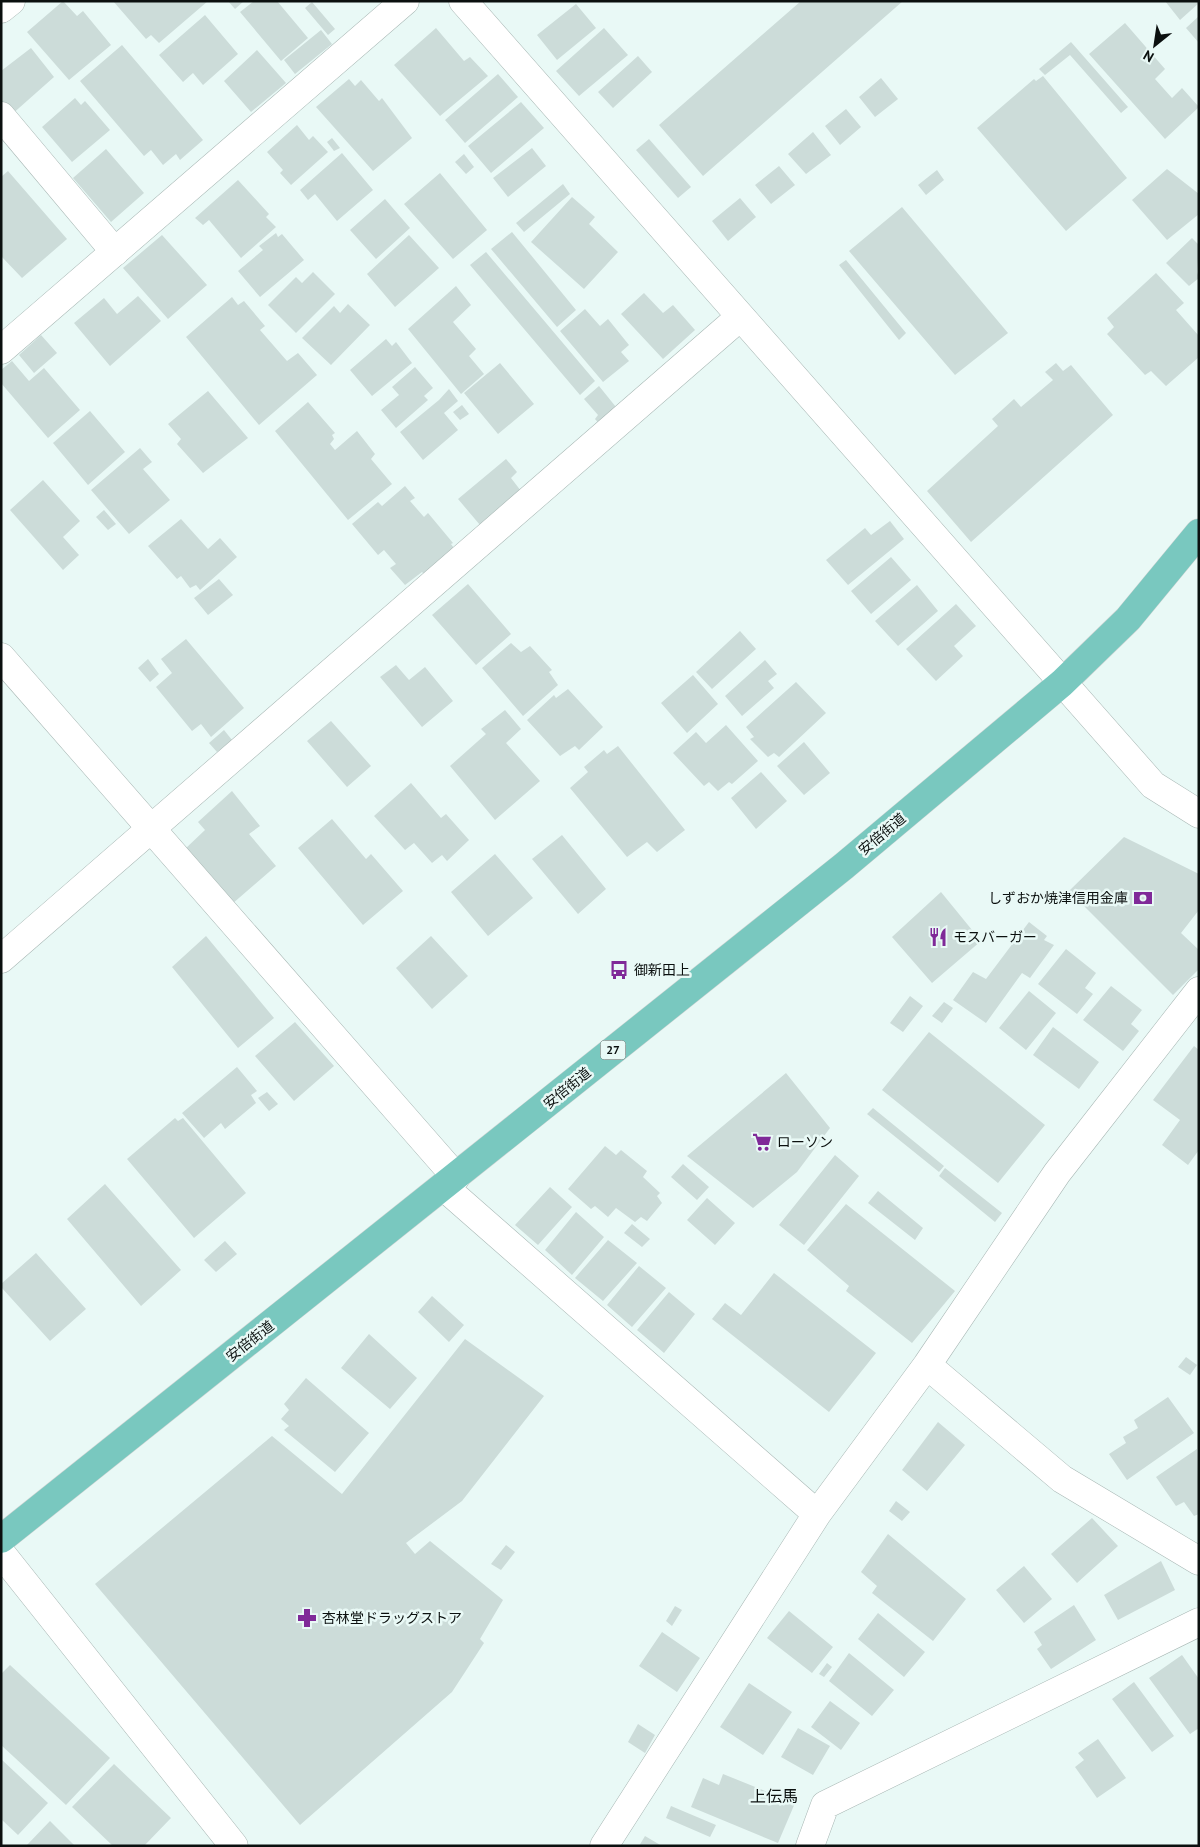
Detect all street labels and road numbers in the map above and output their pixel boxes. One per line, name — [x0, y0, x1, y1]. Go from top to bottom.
street label: 安倍街道 — [855, 809, 909, 859]
road number: 27 — [600, 1040, 626, 1060]
street label: 安倍街道 — [540, 1063, 594, 1113]
street label: 安倍街道 — [222, 1317, 278, 1365]

